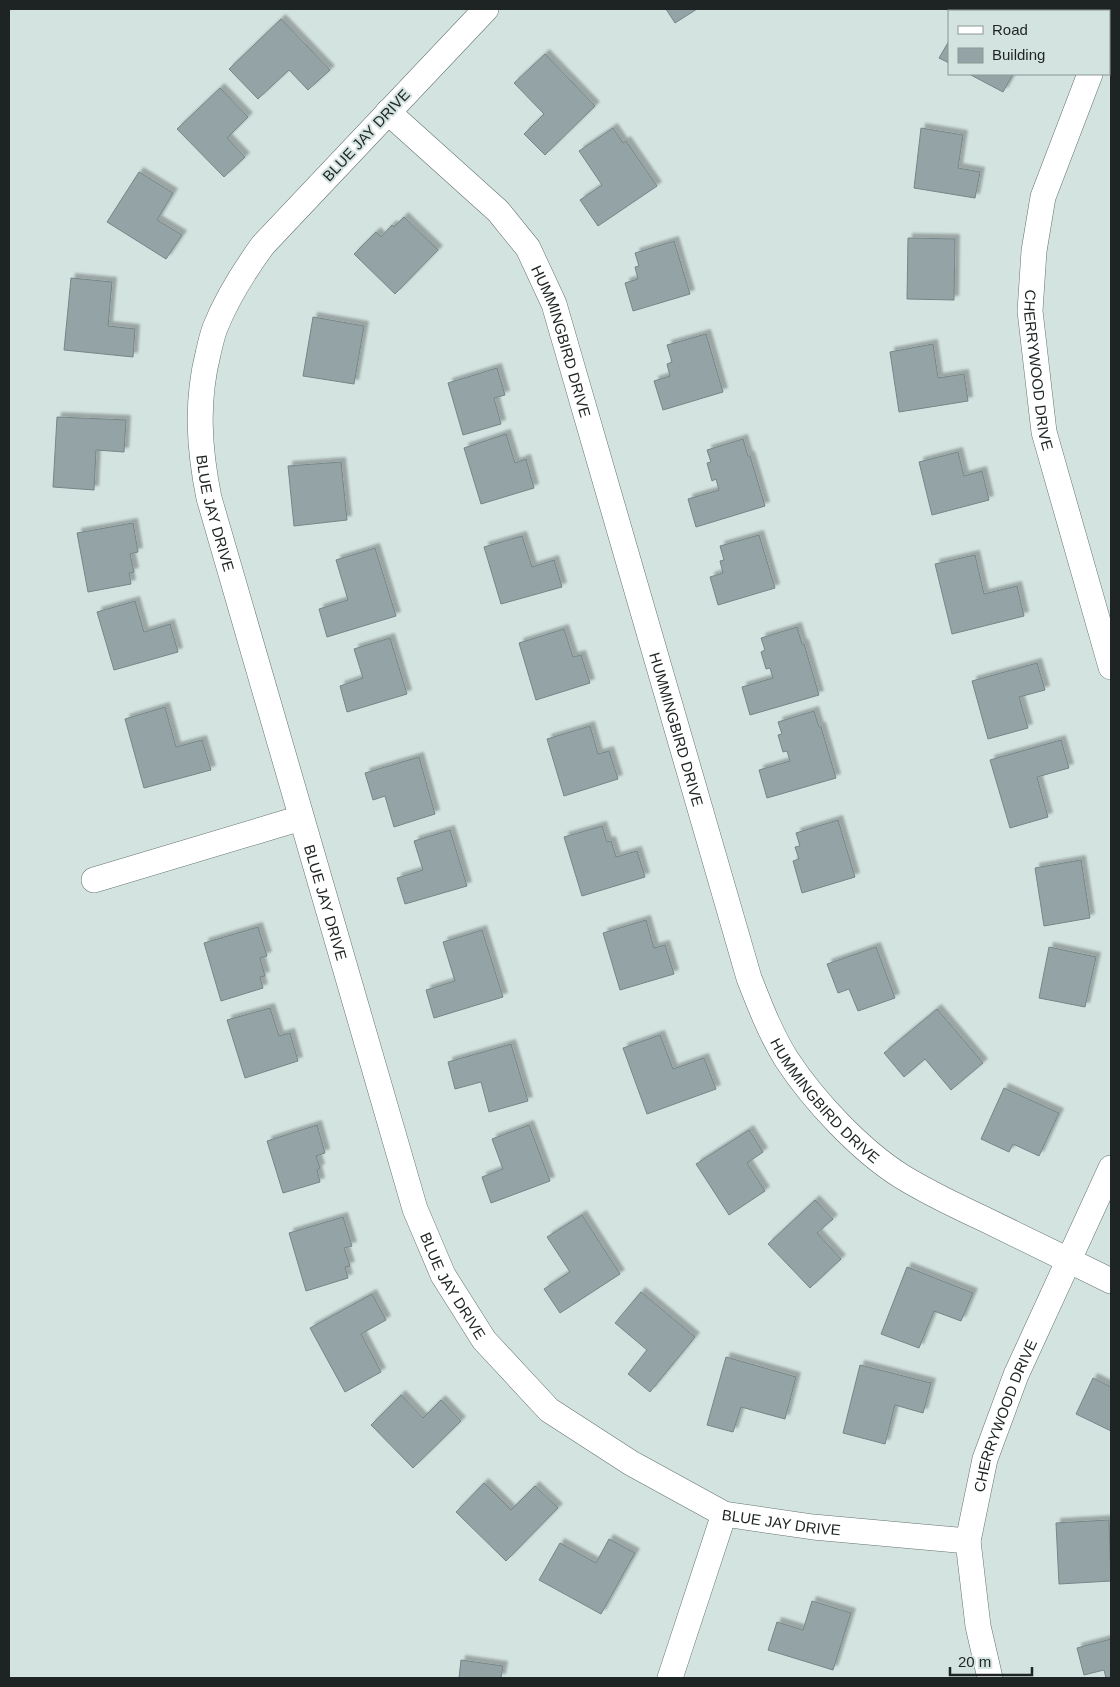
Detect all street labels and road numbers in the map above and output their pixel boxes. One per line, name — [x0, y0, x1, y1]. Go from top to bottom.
street label: BLUE JAY DRIVE — [319, 86, 413, 184]
street label: HUMMINGBIRD DRIVE — [529, 262, 595, 419]
street label: CHERRYWOOD DRIVE — [1021, 289, 1057, 452]
street label: BLUE JAY DRIVE — [194, 454, 238, 573]
street label: HUMMINGBIRD DRIVE — [647, 650, 707, 808]
street label: BLUE JAY DRIVE — [301, 843, 351, 962]
street label: HUMMINGBIRD DRIVE — [768, 1035, 883, 1166]
street label: BLUE JAY DRIVE — [417, 1230, 490, 1342]
street label: CHERRYWOOD DRIVE — [970, 1336, 1040, 1493]
street label: BLUE JAY DRIVE — [721, 1505, 841, 1538]

